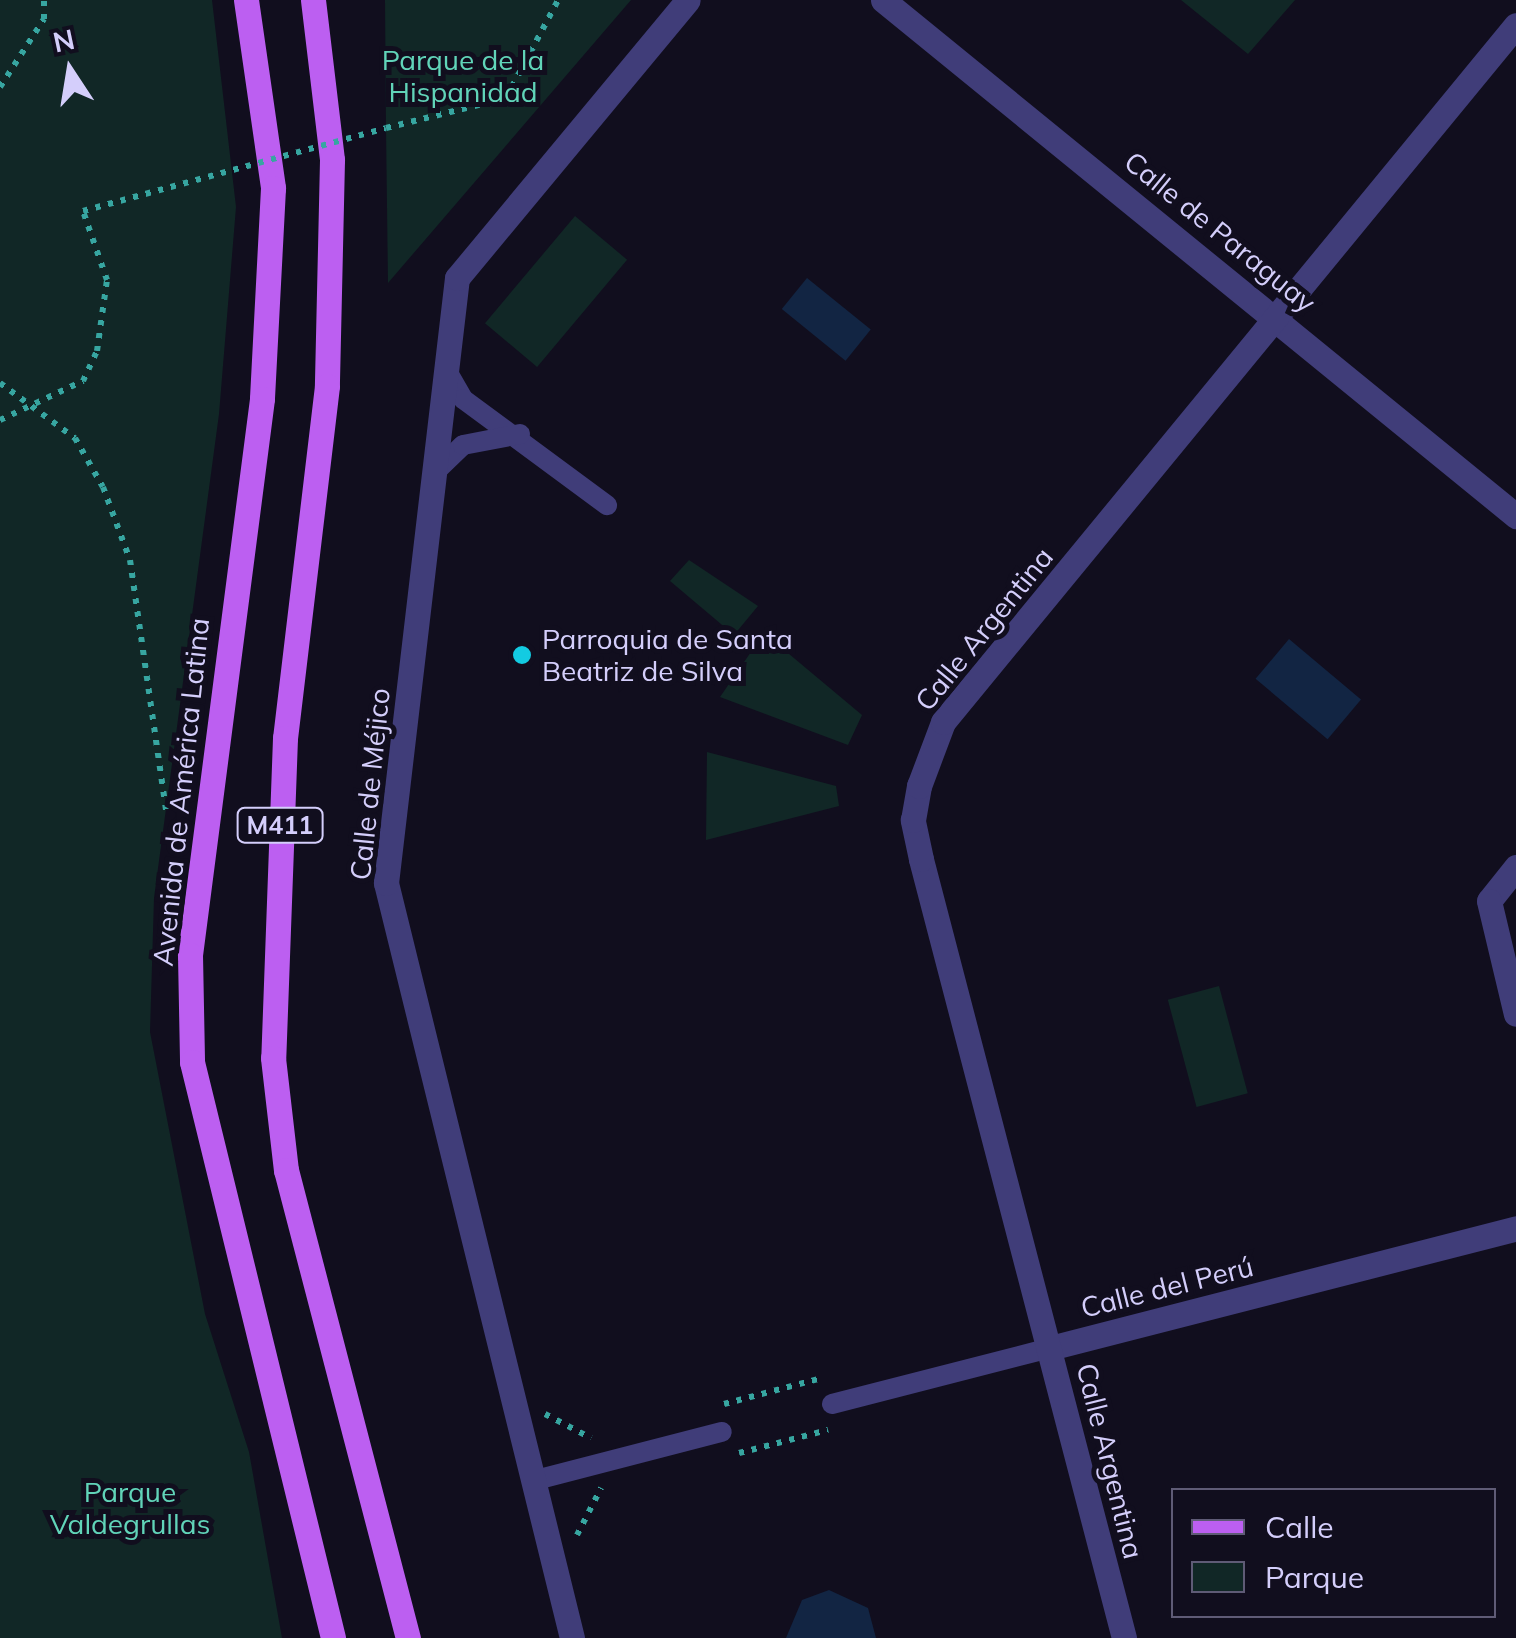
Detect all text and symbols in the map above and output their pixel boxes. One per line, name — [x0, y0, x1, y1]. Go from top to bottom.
north arrow — [20, 20, 120, 120]
text: N — [50, 21, 78, 59]
park label: Parque de la Hispanidad — [382, 43, 544, 109]
street label: Calle de Paraguay — [1118, 145, 1322, 319]
street label: Calle Argentina — [908, 541, 1060, 717]
street label: Avenida de América Latina — [146, 616, 216, 968]
place label: Parroquia de Santa Beatriz de Silva — [542, 622, 793, 688]
marker: Parroquia de Santa Beatriz de Silva — [511, 644, 533, 666]
street label: Calle de Méjico — [343, 686, 397, 882]
road number: M411 — [235, 805, 325, 845]
street label: Calle del Perú — [1077, 1249, 1257, 1325]
street label: Calle Argentina — [1069, 1360, 1151, 1562]
park label: Parque Valdegrullas — [50, 1475, 210, 1541]
legend — [1171, 1488, 1496, 1618]
text: Calle — [1265, 1508, 1334, 1546]
text: Parque — [1265, 1558, 1364, 1596]

